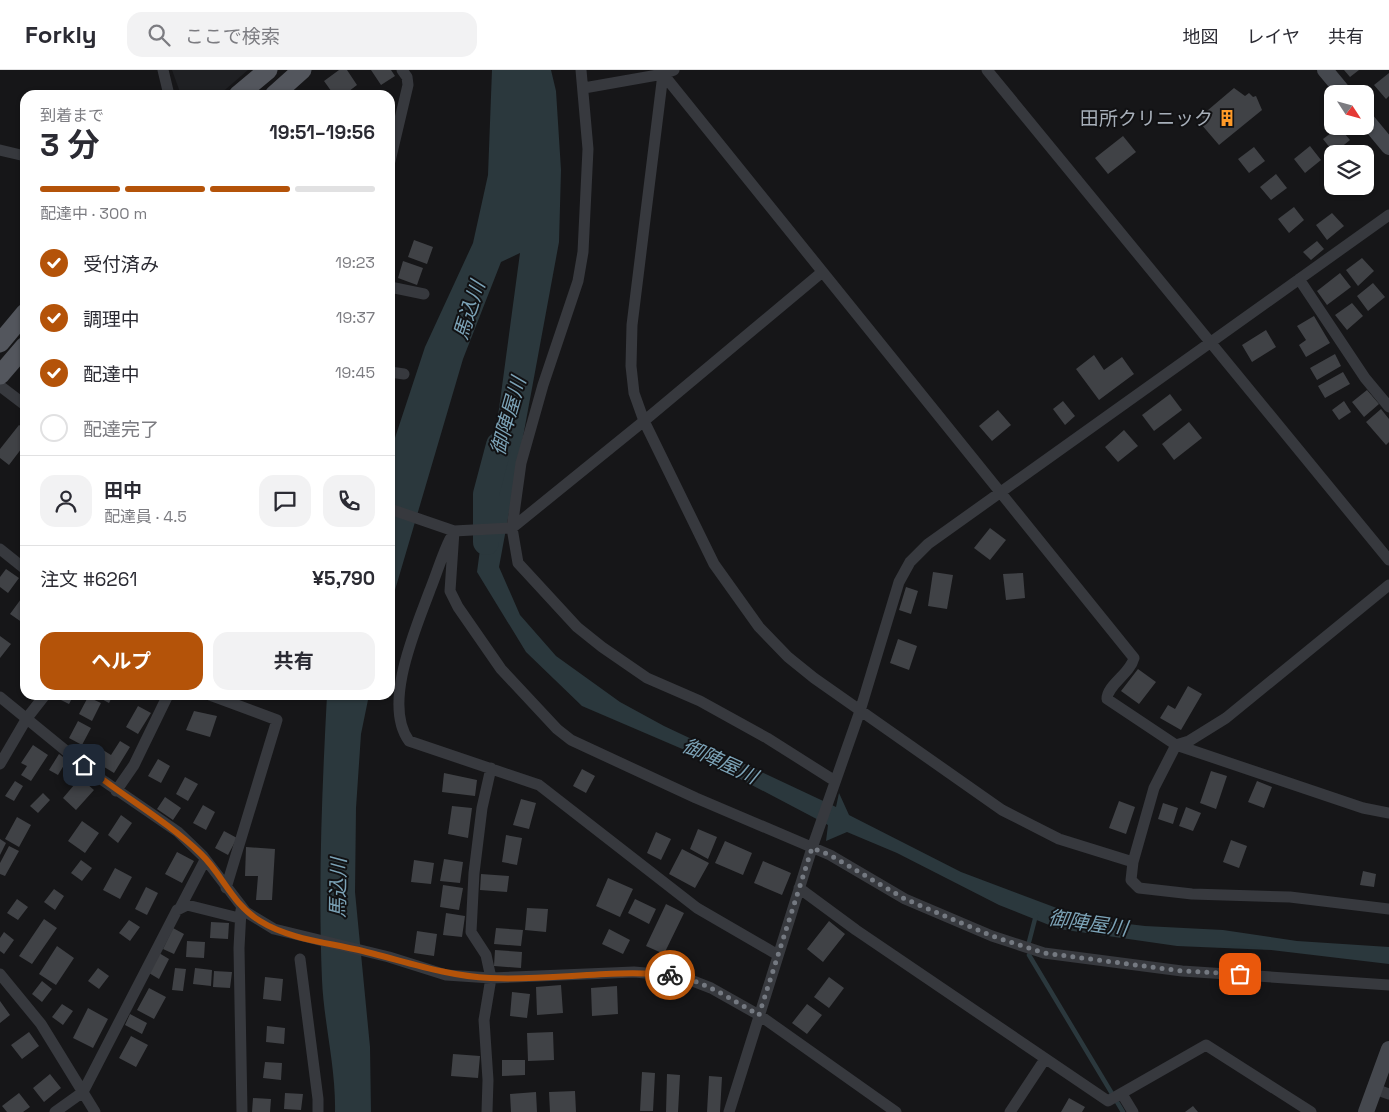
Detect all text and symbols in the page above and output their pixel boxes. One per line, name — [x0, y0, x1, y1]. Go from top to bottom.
search box — [127, 12, 477, 57]
text: Forkly — [25, 19, 97, 50]
icon: search — [145, 21, 173, 49]
text: ここで検索 — [185, 24, 280, 49]
text: 地図 — [1183, 25, 1219, 48]
text: レイヤ — [1247, 25, 1300, 48]
text: 共有 — [1328, 25, 1364, 48]
north arrow — [1324, 85, 1374, 135]
map controls — [1324, 85, 1374, 195]
text: 到着まで — [40, 105, 104, 126]
place label: 田所クリニック — [1080, 106, 1213, 131]
building icon: 田所クリニック — [1217, 108, 1237, 128]
text: 19:51–19:56 — [269, 120, 375, 145]
text: 3 分 — [40, 125, 100, 165]
button: layers — [1324, 145, 1374, 195]
text: 配達中 · 300 m — [40, 203, 147, 224]
icon: check — [40, 249, 68, 277]
text: 受付済み — [83, 252, 159, 277]
text: 19:23 — [335, 252, 375, 273]
water label: 馬込川 — [447, 276, 491, 343]
icon: check — [40, 304, 68, 332]
text: 調理中 — [83, 307, 140, 332]
text: 19:37 — [336, 307, 375, 328]
icon: check — [40, 359, 68, 387]
text: 配達中 — [83, 362, 140, 387]
text: 19:45 — [335, 362, 375, 383]
water label: 御陣屋川 — [484, 372, 532, 458]
text: 配達完了 — [83, 417, 159, 442]
button: person — [40, 475, 92, 527]
button: chat — [259, 475, 311, 527]
button: phone — [323, 475, 375, 527]
text: 田中 — [104, 478, 142, 503]
text: 配達員 · 4.5 — [104, 506, 187, 527]
text: ¥5,790 — [312, 566, 375, 591]
text: 注文 #6261 — [40, 567, 137, 592]
button: ヘルプ — [40, 632, 203, 690]
button: 共有 — [213, 632, 375, 690]
water label: 御陣屋川 — [678, 732, 764, 791]
pin — [63, 744, 105, 786]
icon: home — [70, 751, 98, 779]
water label: 馬込川 — [324, 856, 352, 918]
water label: 御陣屋川 — [1047, 905, 1131, 942]
courier — [645, 950, 695, 1000]
pin — [1219, 953, 1261, 995]
icon: bag — [1226, 960, 1254, 988]
icon: bike — [656, 961, 684, 989]

